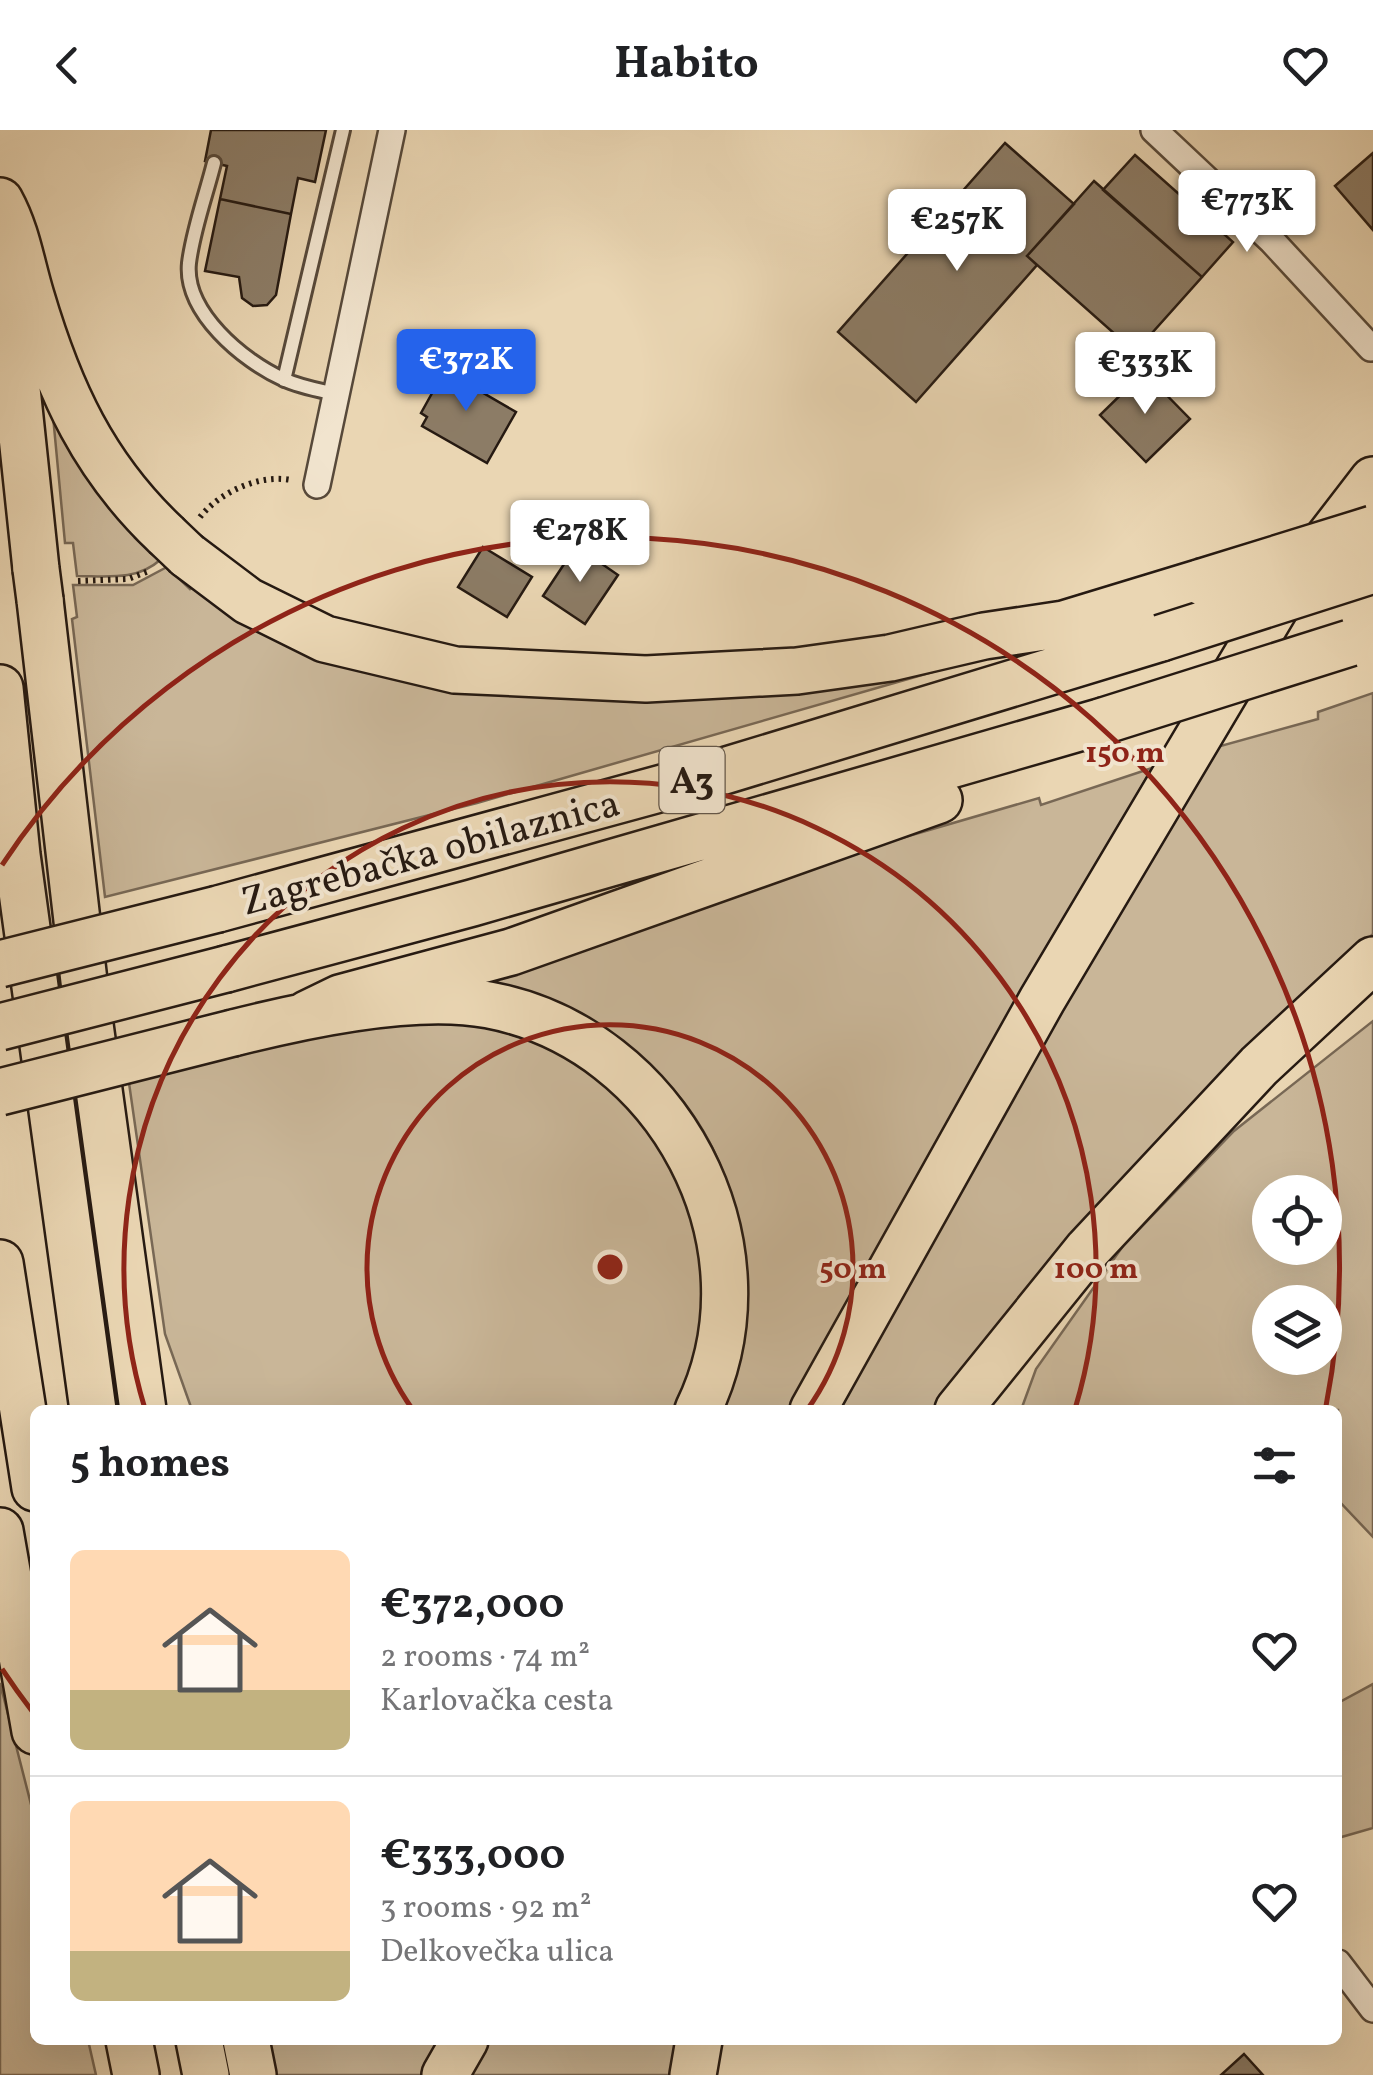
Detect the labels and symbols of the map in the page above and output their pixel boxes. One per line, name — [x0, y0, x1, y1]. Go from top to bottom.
pin: €773K — [1177, 170, 1317, 255]
pin: €257K — [887, 189, 1027, 274]
pin: €372K — [396, 329, 536, 414]
pin: €333K — [1075, 332, 1215, 417]
pin: €278K — [510, 500, 650, 585]
text: 150 m — [1085, 733, 1165, 775]
road number: A3 — [660, 747, 724, 813]
street label: Zagrebačka obilaznica — [235, 777, 627, 932]
centre of rings — [592, 1249, 628, 1285]
text: 50 m — [819, 1249, 887, 1291]
text: 100 m — [1054, 1249, 1138, 1291]

